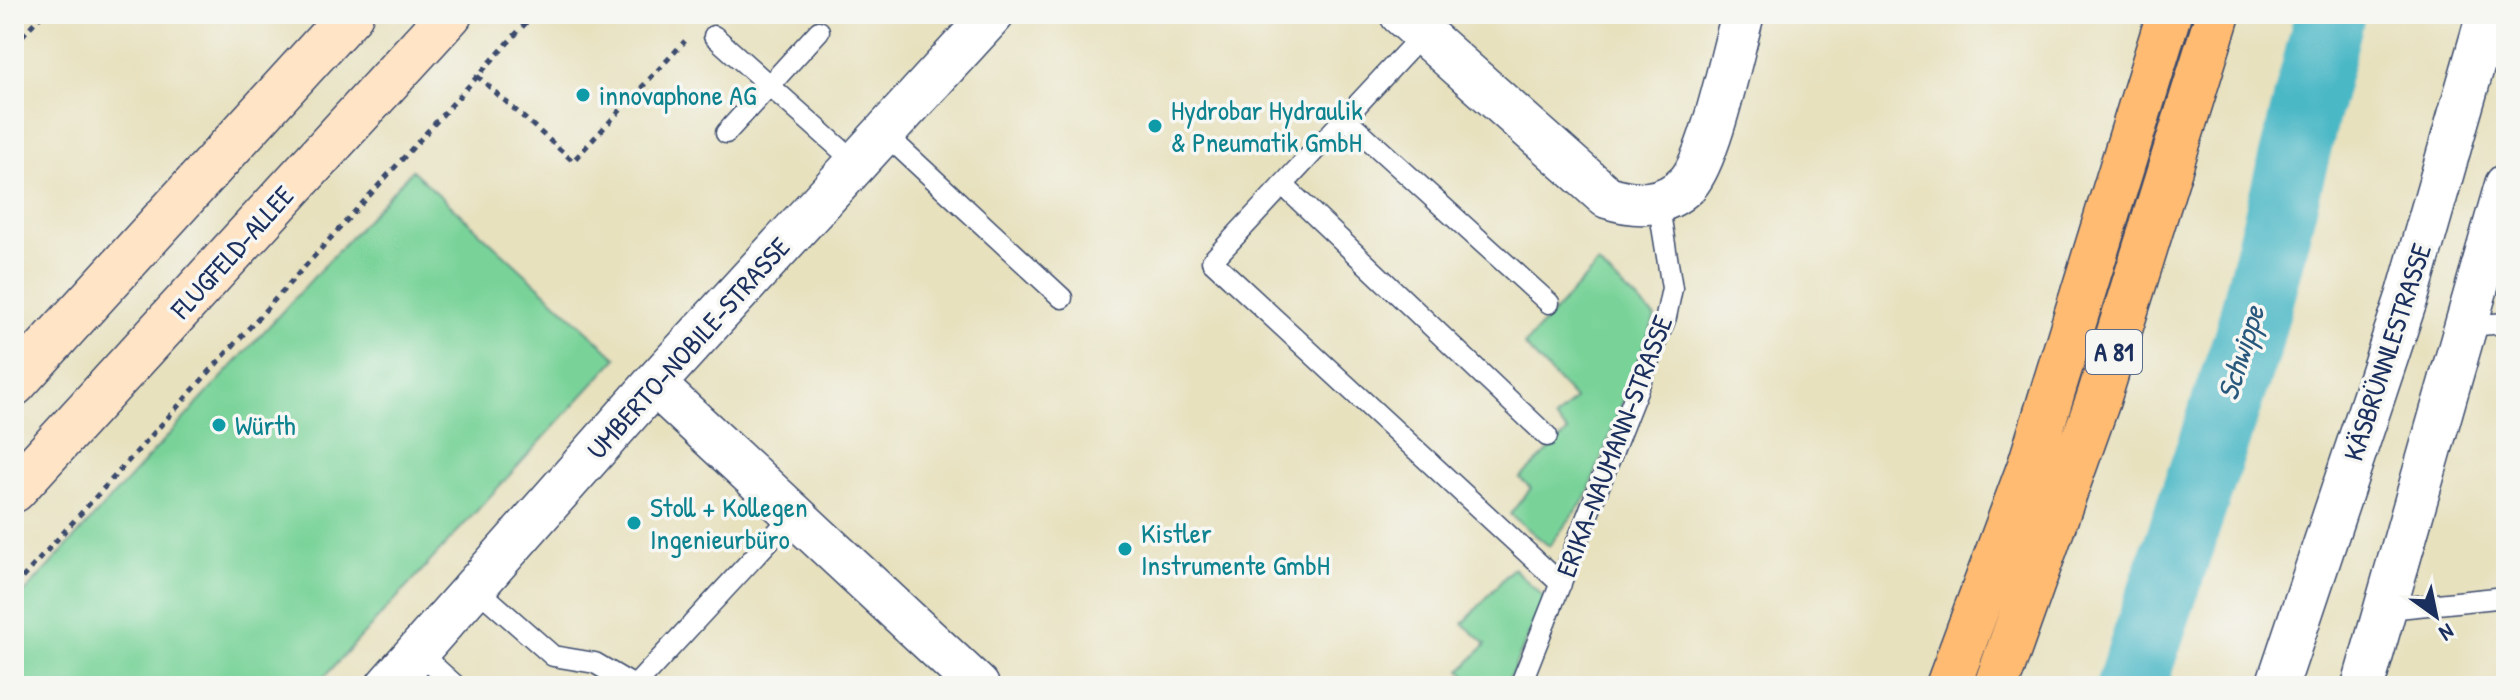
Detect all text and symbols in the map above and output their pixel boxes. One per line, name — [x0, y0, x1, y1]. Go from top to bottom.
place label: innovaphone AG — [599, 76, 757, 114]
marker: innovaphone AG — [574, 86, 592, 104]
place label: Hydrobar Hydraulik & Pneumatik GmbH — [1171, 91, 1363, 161]
marker: Hydrobar Hydraulik & Pneumatik GmbH — [1146, 117, 1164, 135]
street label: FLUGFELD-ALLEE — [161, 177, 302, 327]
street label: UMBERTO-NOBILE-STRASSE — [578, 229, 798, 467]
street label: KÄSBRÜNNLESTRASSE — [2334, 238, 2440, 466]
water label: Schwippe — [2207, 300, 2275, 405]
street label: ERIKA-NAUMANN-STRASSE — [1547, 310, 1681, 582]
road number: A 81 — [2086, 330, 2142, 374]
place label: Würth — [235, 406, 296, 444]
marker: Würth — [210, 416, 228, 434]
place label: Stoll + Kollegen Ingenieurbüro — [650, 488, 808, 558]
marker: Stoll + Kollegen Ingenieurbüro — [625, 514, 643, 532]
place label: Kistler Instrumente GmbH — [1141, 514, 1330, 584]
marker: Kistler Instrumente GmbH — [1116, 540, 1134, 558]
north arrow — [2396, 576, 2476, 656]
text: N — [2434, 617, 2460, 649]

